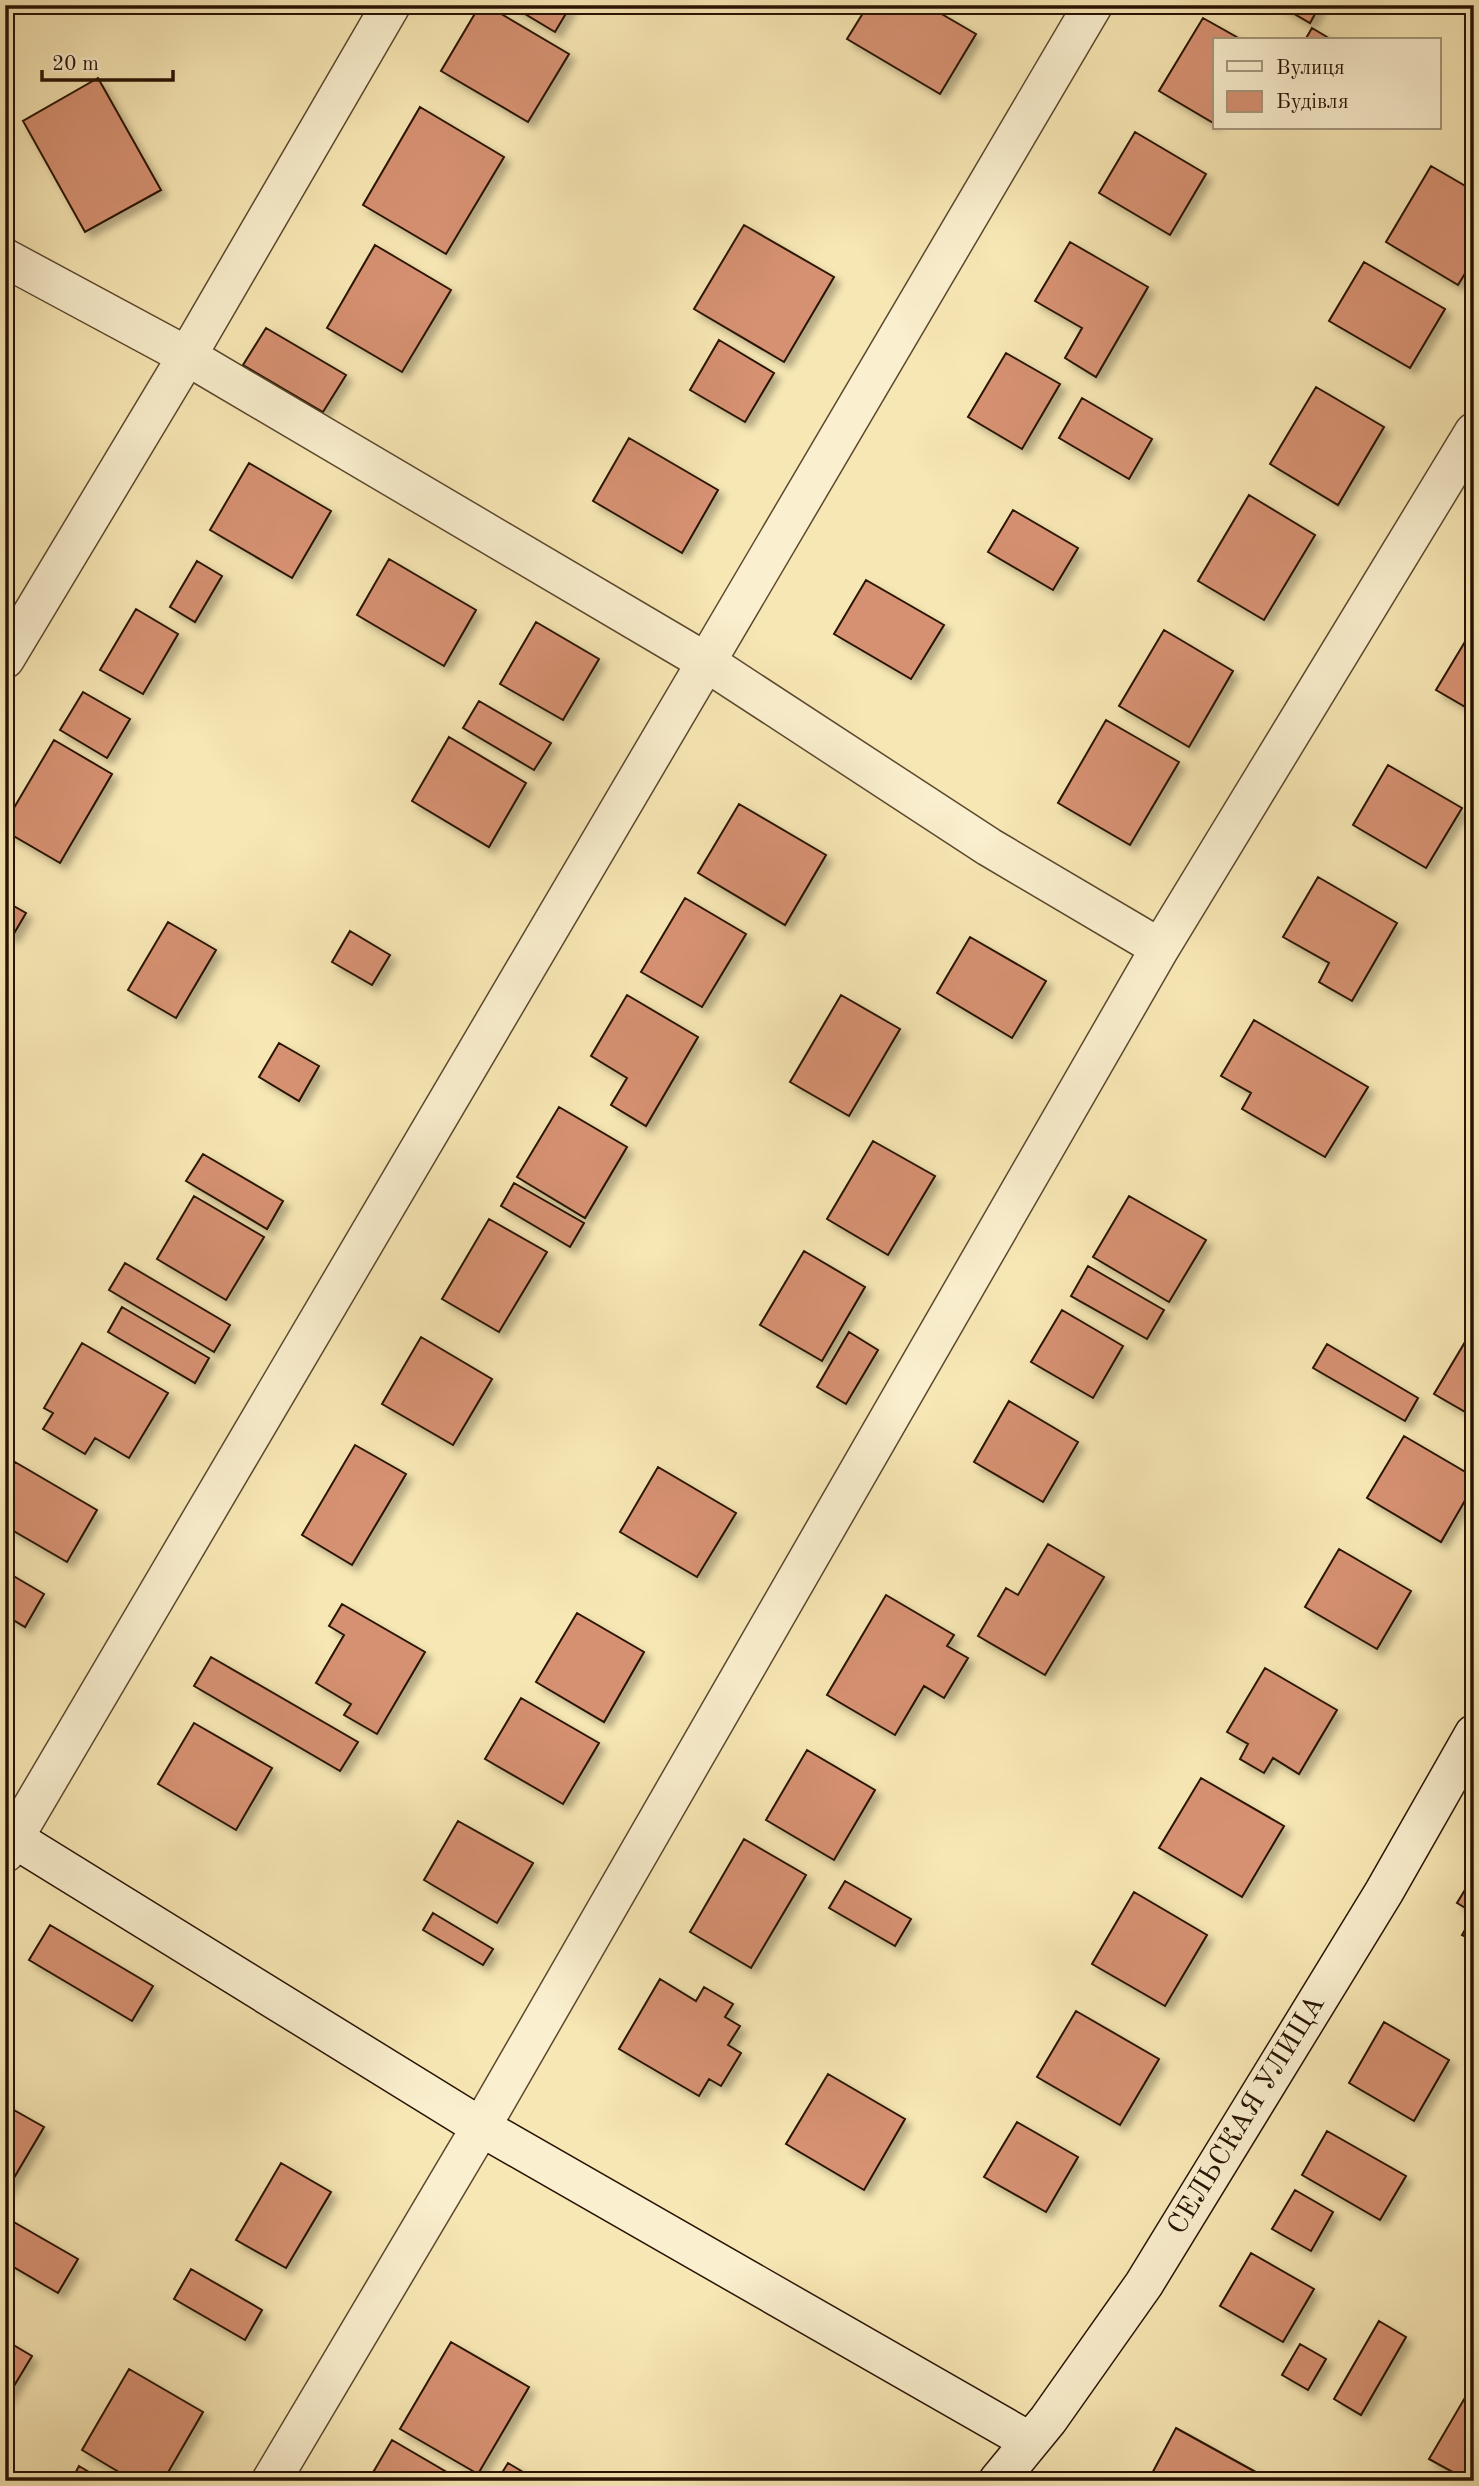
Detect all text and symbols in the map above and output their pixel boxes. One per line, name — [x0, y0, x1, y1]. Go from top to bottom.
scale bar — [42, 38, 173, 82]
legend — [1213, 38, 1440, 130]
text: 20 m — [52, 54, 99, 75]
text: Вулиця — [1276, 58, 1345, 79]
text: Будівля — [1276, 92, 1349, 113]
street label: СЕЛЬСКАЯ УЛИЦА — [1164, 1991, 1331, 2240]

